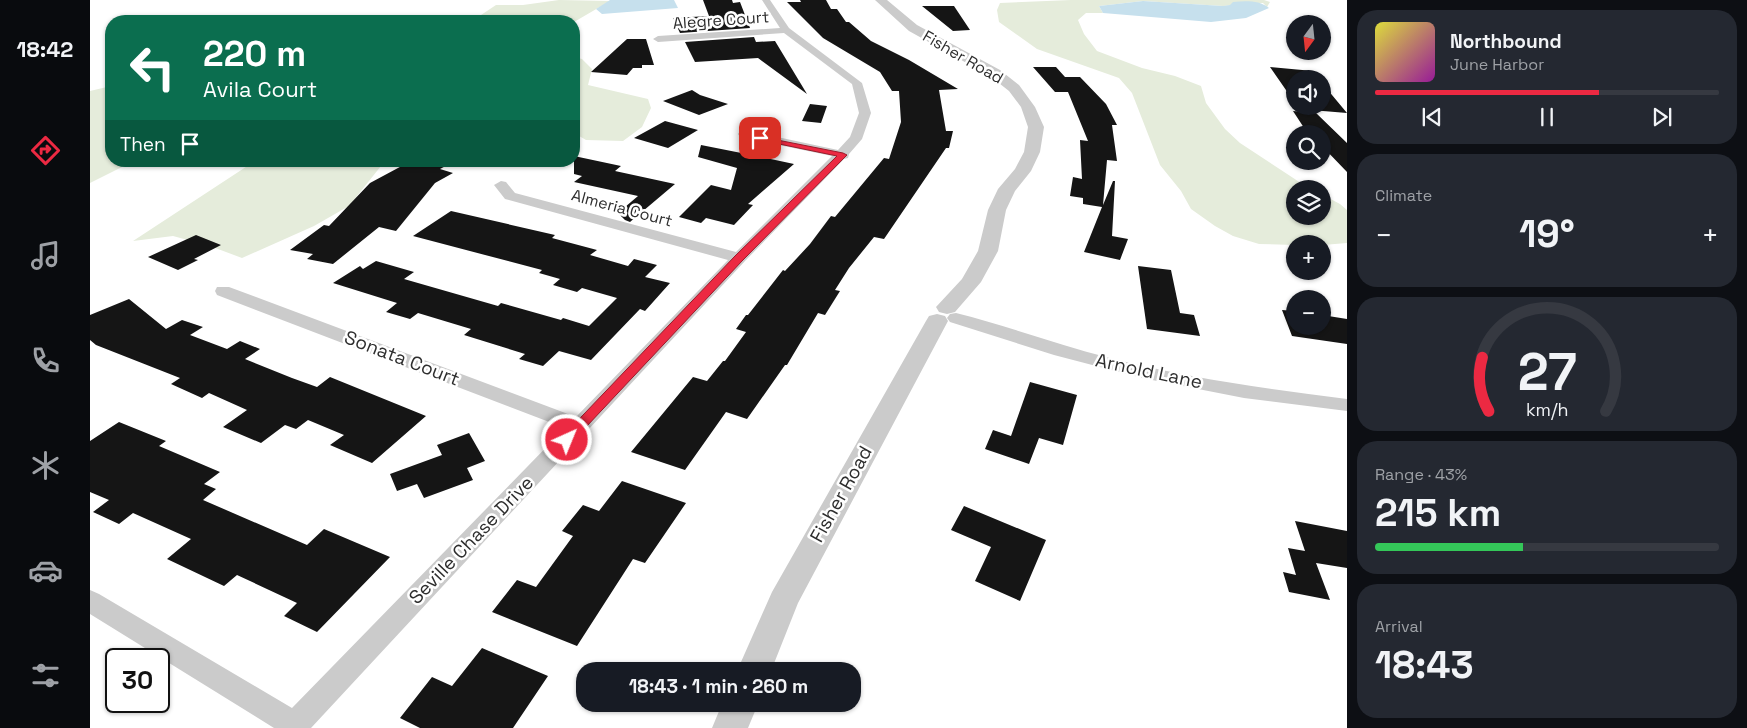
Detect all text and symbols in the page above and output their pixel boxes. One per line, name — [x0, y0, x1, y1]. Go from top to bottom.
street label: Alegre Court — [672, 6, 770, 34]
north arrow — [1286, 15, 1331, 60]
map controls — [1286, 15, 1331, 335]
street label: Fisher Road — [919, 25, 1007, 89]
text: Northbound — [1450, 29, 1562, 54]
text: 220 m — [203, 32, 306, 76]
text: 18:42 — [17, 35, 73, 63]
icon: left — [120, 35, 185, 100]
text: June Harbor — [1450, 54, 1544, 75]
button: sound — [1286, 70, 1331, 115]
text: Avila Court — [203, 75, 317, 103]
icon: previous — [1418, 103, 1446, 131]
icon: pause — [1533, 103, 1561, 131]
icon: next — [1648, 103, 1676, 131]
pin — [739, 117, 781, 159]
icon: arrive — [746, 124, 774, 152]
button: search — [1286, 125, 1331, 170]
icon: arrive — [176, 130, 204, 158]
text: Then — [120, 132, 166, 157]
icon: directions — [28, 133, 63, 168]
button: layers — [1286, 180, 1331, 225]
street label: Almeria Court — [569, 184, 675, 232]
text: Climate — [1375, 185, 1432, 206]
text: 19° — [1519, 210, 1575, 258]
text: − — [1375, 217, 1392, 253]
text: + — [1702, 217, 1719, 253]
button: + — [1286, 235, 1331, 280]
icon: music — [28, 238, 63, 273]
button: − — [1286, 290, 1331, 335]
street label: Sonata Court — [341, 325, 463, 391]
text: 27 — [1517, 339, 1577, 405]
icon: phone — [28, 343, 63, 378]
street label: Arnold Lane — [1093, 347, 1205, 395]
text: km/h — [1526, 398, 1568, 421]
position arrow — [540, 413, 592, 465]
street label: Fisher Road — [804, 441, 878, 547]
icon: climate — [28, 448, 63, 483]
text: Range · 43% — [1375, 464, 1467, 485]
street label: Seville Chase Drive — [403, 470, 539, 610]
text: 215 km — [1375, 489, 1501, 537]
icon: car — [28, 553, 63, 588]
text: Arrival — [1375, 616, 1423, 637]
text: 18:43 — [1375, 641, 1474, 689]
speed limit sign: 30 — [105, 648, 170, 713]
icon: filters — [28, 658, 63, 693]
text: 18:43 · 1 min · 260 m — [629, 674, 808, 699]

